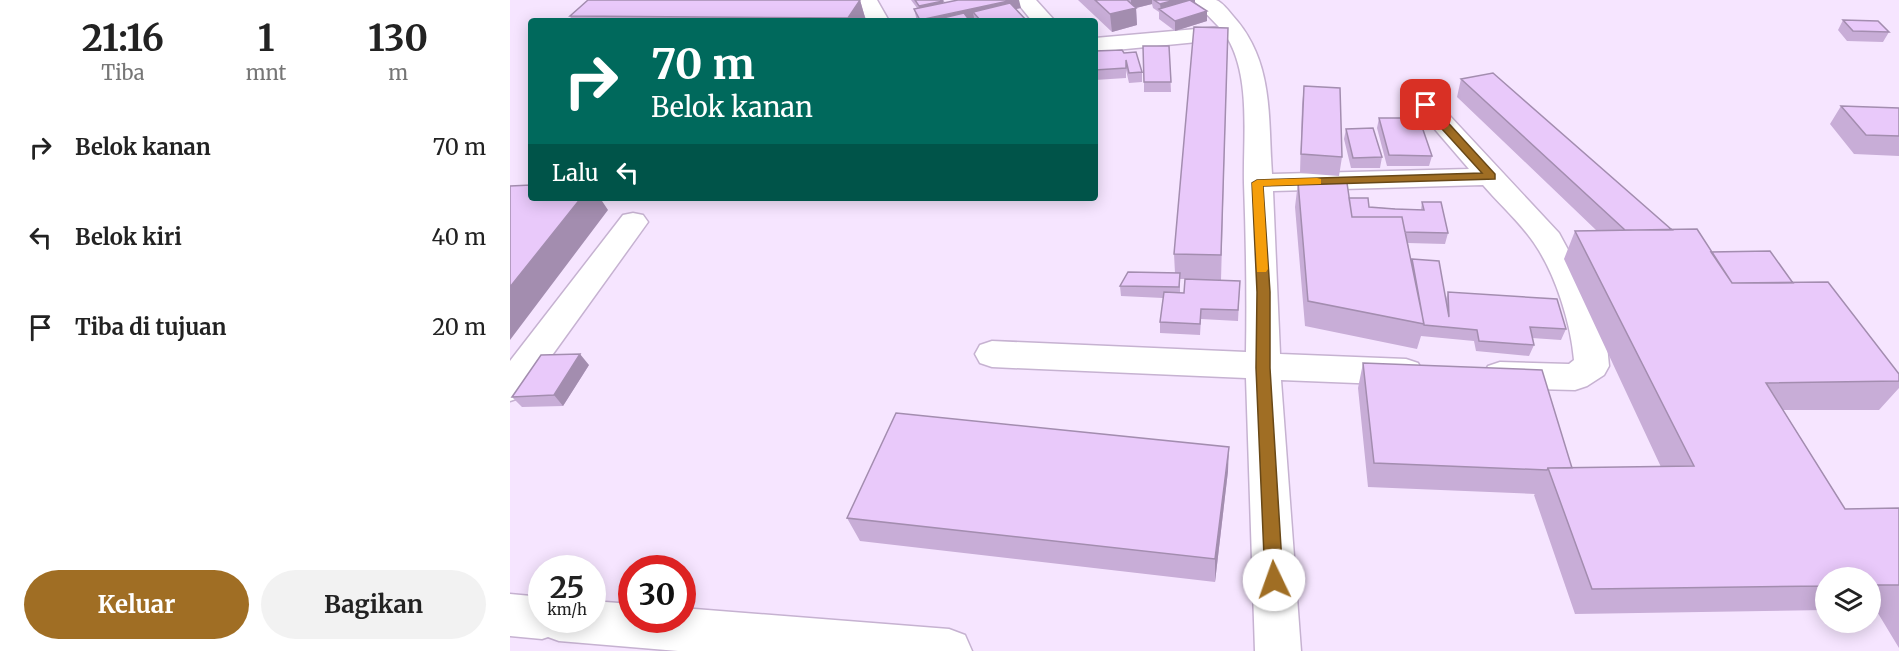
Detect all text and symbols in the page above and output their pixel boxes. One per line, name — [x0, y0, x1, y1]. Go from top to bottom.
text: 21:16 — [82, 16, 164, 61]
text: 1 — [258, 16, 274, 61]
text: 130 — [368, 16, 428, 61]
text: 70 m — [651, 38, 755, 90]
icon: right — [552, 42, 630, 120]
text: Tiba — [101, 60, 144, 85]
text: mnt — [246, 60, 286, 85]
text: m — [388, 60, 408, 85]
pin — [1400, 79, 1451, 130]
icon: arrive — [1409, 88, 1442, 121]
text: Belok kanan — [651, 90, 813, 124]
icon: right — [24, 131, 57, 164]
text: Belok kanan — [75, 133, 211, 161]
text: 70 m — [433, 133, 486, 161]
icon: left — [611, 156, 644, 189]
text: Lalu — [552, 159, 599, 187]
icon: left — [24, 221, 57, 254]
text: Belok kiri — [75, 223, 182, 251]
text: 40 m — [431, 223, 486, 251]
icon: arrive — [24, 311, 57, 344]
text: Tiba di tujuan — [75, 313, 226, 341]
text: 20 m — [432, 313, 486, 341]
position arrow — [1242, 548, 1306, 612]
speed limit sign: 30 — [618, 555, 696, 633]
map controls — [1815, 567, 1881, 633]
button: layers — [1815, 567, 1881, 633]
text: 25 — [550, 568, 584, 606]
button: Keluar — [24, 570, 249, 639]
button: Bagikan — [261, 570, 486, 639]
text: km/h — [547, 600, 587, 619]

